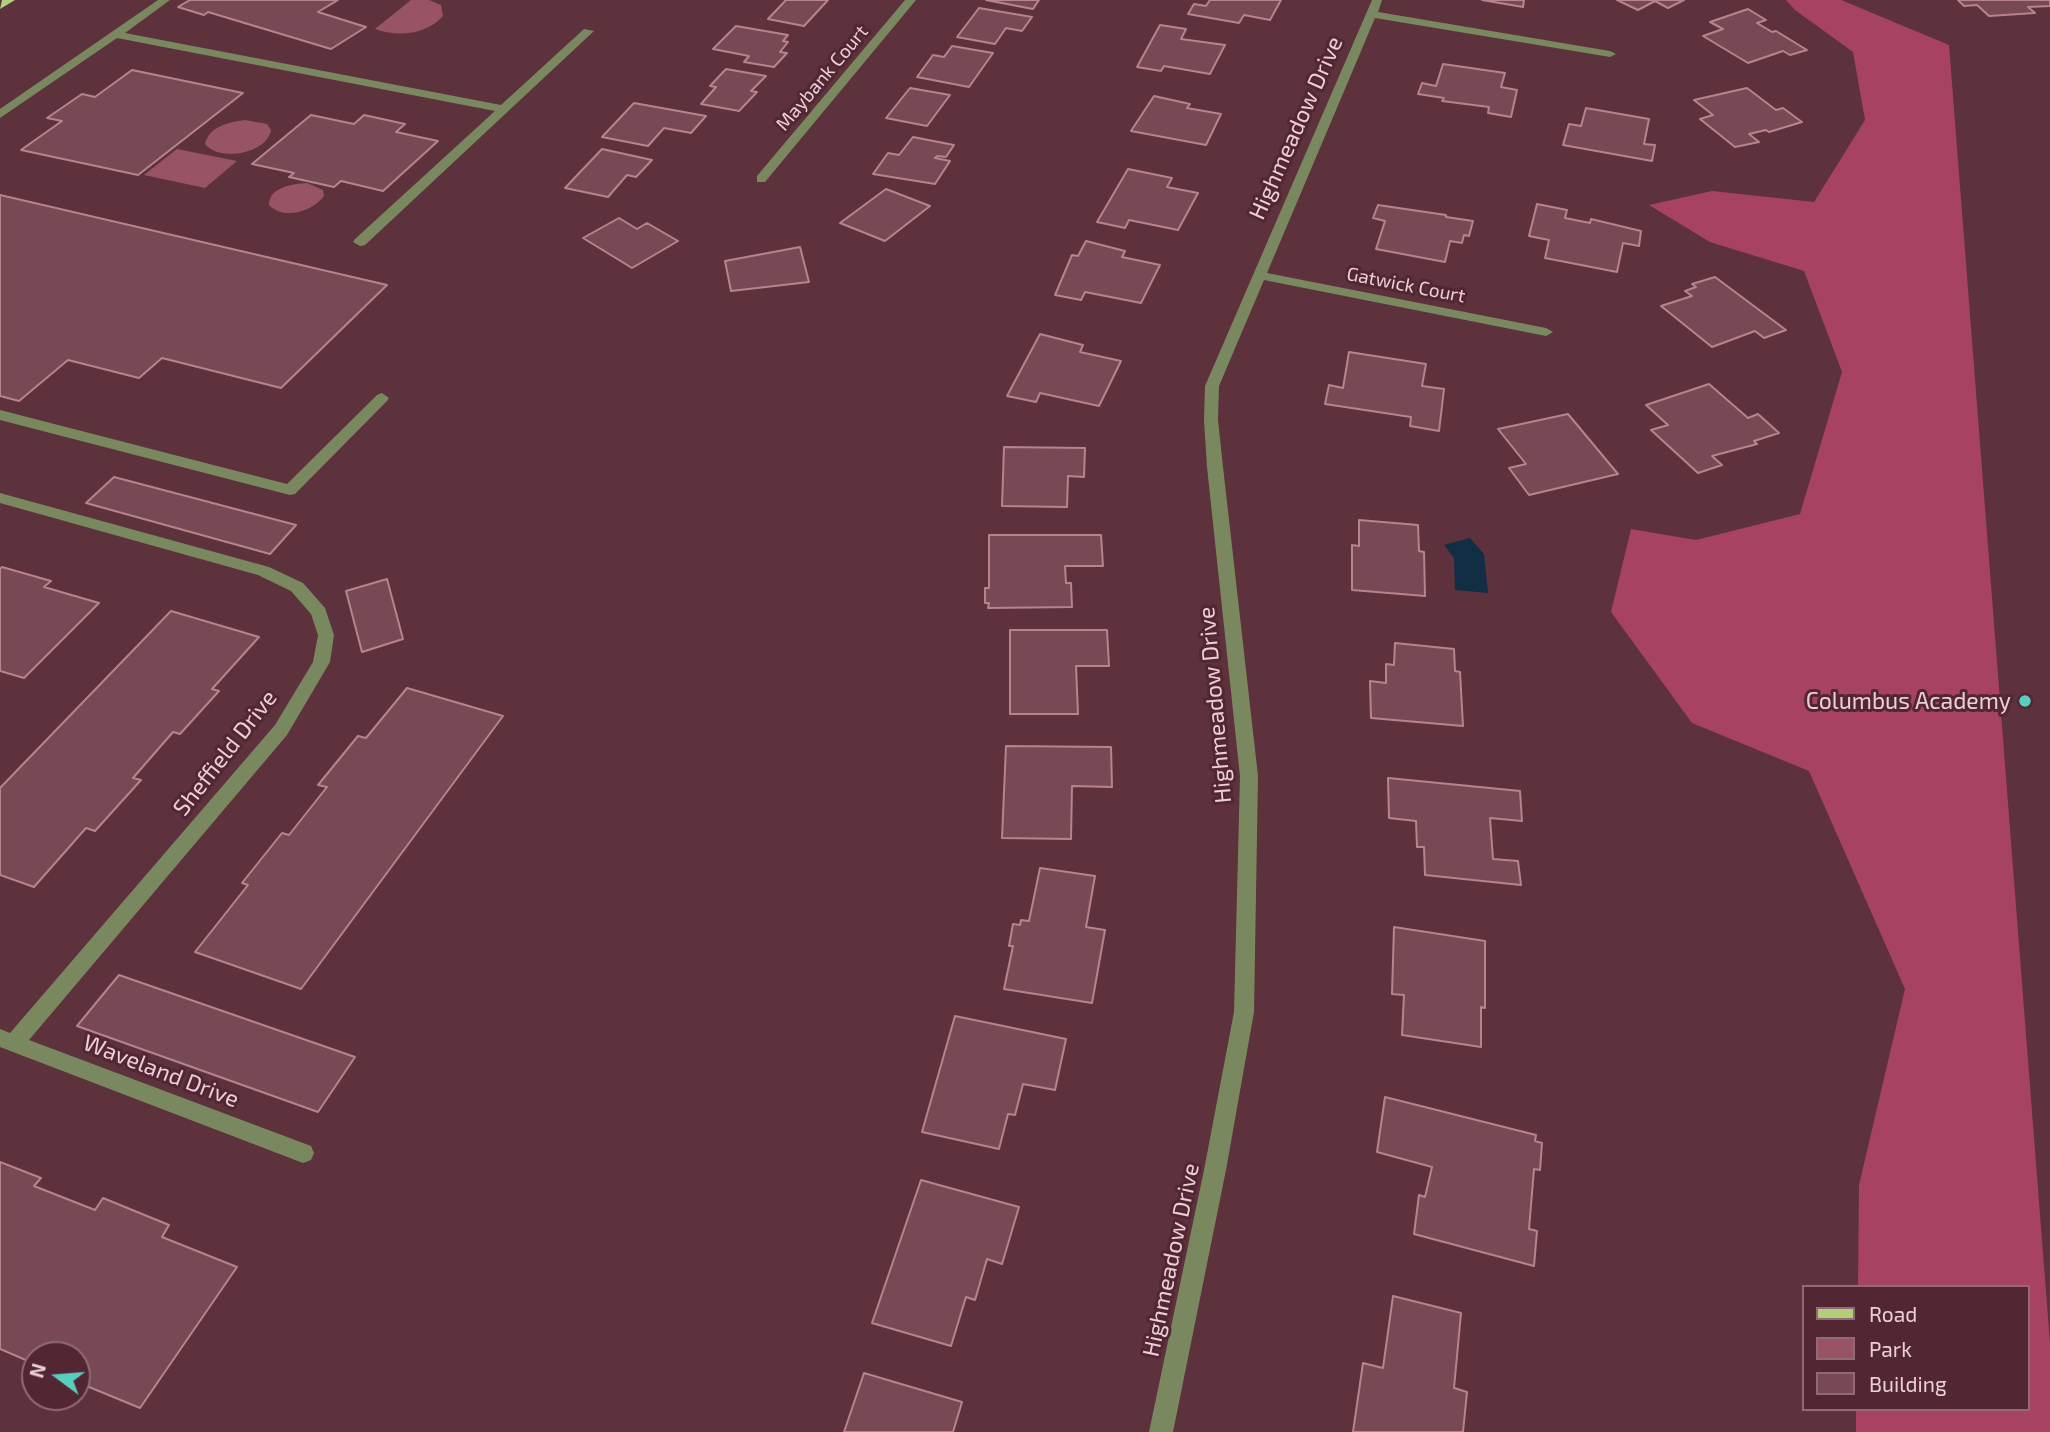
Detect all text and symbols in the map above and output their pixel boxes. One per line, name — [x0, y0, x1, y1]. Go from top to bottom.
street label: Maybank Court — [771, 21, 873, 135]
street label: Highmeadow Drive — [1243, 32, 1349, 224]
street label: Gatwick Court — [1345, 262, 1467, 308]
street label: Highmeadow Drive — [1193, 606, 1237, 804]
street label: Sheffield Drive — [167, 685, 283, 821]
place label: Columbus Academy — [1806, 687, 2011, 715]
marker: Columbus Academy — [2017, 693, 2033, 709]
street label: Waveland Drive — [79, 1029, 243, 1113]
street label: Highmeadow Drive — [1137, 1161, 1205, 1359]
legend — [1801, 1285, 2029, 1411]
text: Road — [1869, 1301, 1917, 1326]
text: Park — [1869, 1336, 1912, 1361]
north arrow — [21, 1341, 91, 1411]
text: N — [24, 1361, 50, 1380]
text: Building — [1869, 1371, 1947, 1396]

